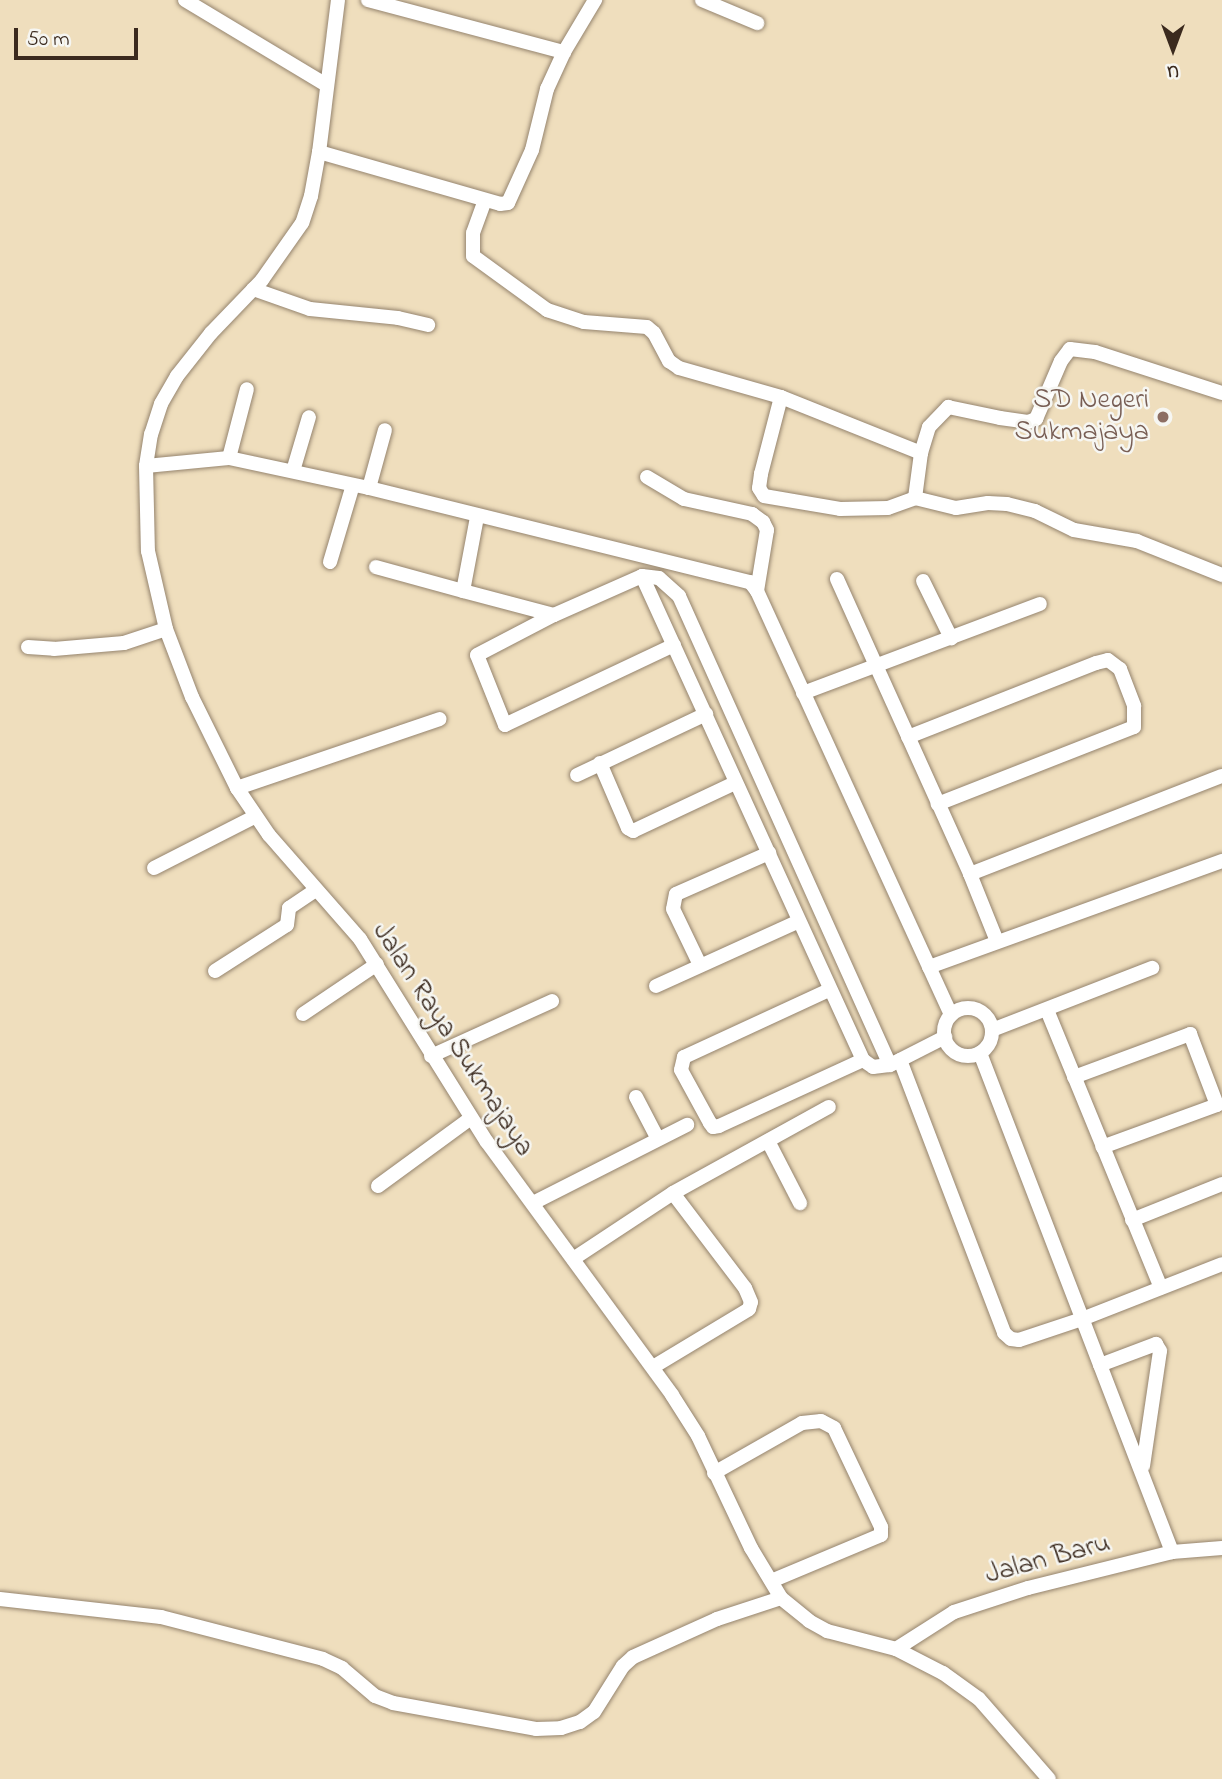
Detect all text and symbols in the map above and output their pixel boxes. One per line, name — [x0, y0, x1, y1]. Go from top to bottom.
scale bar — [18, 14, 142, 58]
north arrow — [1138, 14, 1208, 84]
text: 50 m — [27, 25, 70, 55]
text: U — [1167, 57, 1179, 84]
place label: SD Negeri Sukmajaya — [1015, 384, 1149, 450]
marker: SD Negeri Sukmajaya — [1155, 409, 1171, 425]
street label: Jalan Raya Sukmajaya — [364, 917, 540, 1163]
street label: Jalan Baru — [982, 1527, 1114, 1593]

